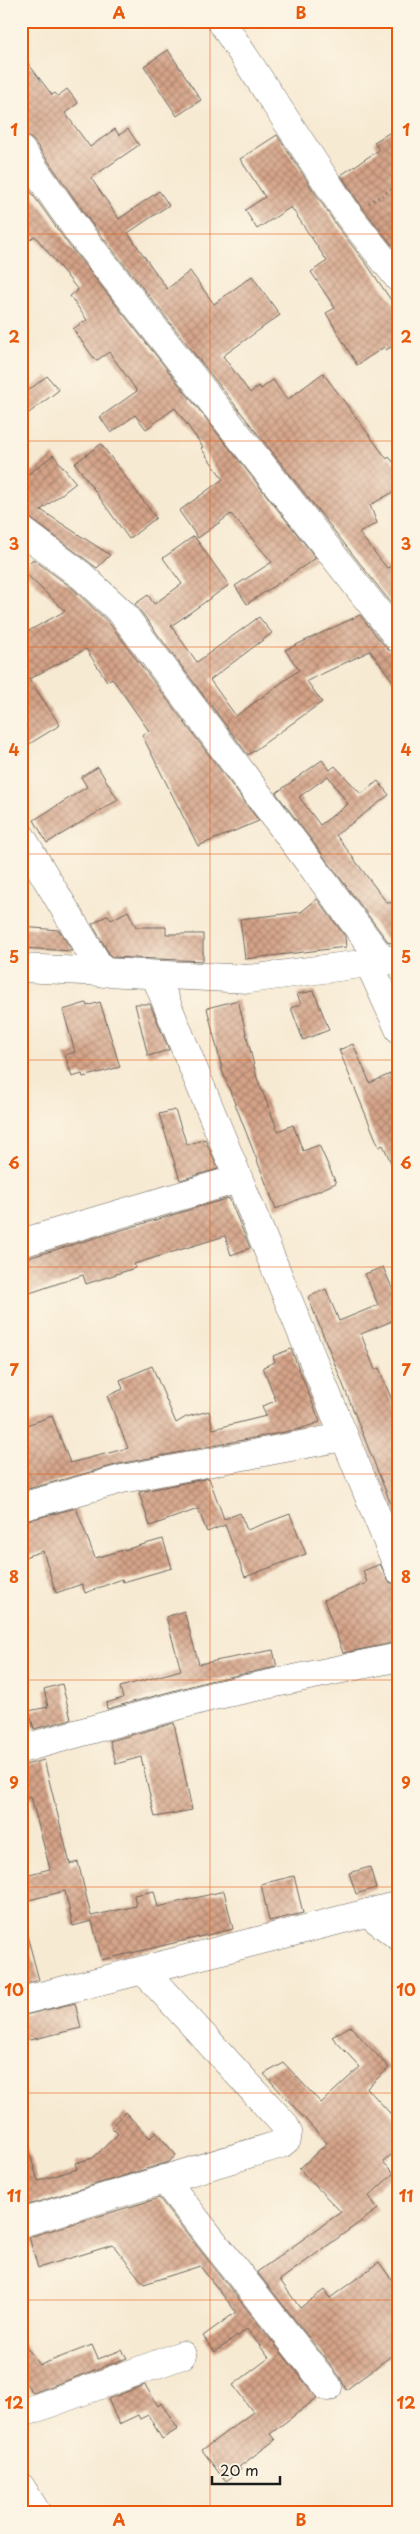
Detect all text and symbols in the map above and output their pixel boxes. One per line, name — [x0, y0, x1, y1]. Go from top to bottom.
text: A — [113, 0, 126, 24]
text: B — [296, 0, 307, 24]
text: 1 — [10, 117, 18, 141]
text: 1 — [402, 117, 410, 141]
text: 2 — [8, 324, 20, 348]
text: 2 — [400, 324, 412, 348]
text: 3 — [9, 531, 19, 555]
text: 3 — [401, 531, 411, 555]
text: 4 — [9, 737, 20, 761]
text: 4 — [401, 737, 412, 761]
text: 5 — [9, 944, 19, 968]
text: 5 — [401, 944, 411, 968]
text: 6 — [8, 1150, 20, 1174]
text: 6 — [400, 1150, 412, 1174]
text: 7 — [9, 1357, 19, 1381]
text: 7 — [401, 1357, 411, 1381]
text: 8 — [9, 1564, 19, 1588]
text: 8 — [401, 1564, 411, 1588]
text: 9 — [9, 1770, 19, 1794]
text: 9 — [401, 1770, 411, 1794]
text: 10 — [4, 1977, 24, 2001]
text: 10 — [396, 1977, 416, 2001]
text: 11 — [7, 2183, 21, 2207]
text: 11 — [399, 2183, 413, 2207]
text: 12 — [5, 2390, 23, 2414]
text: 12 — [397, 2390, 415, 2414]
scale bar — [212, 2454, 280, 2486]
text: 20 m — [220, 2458, 259, 2481]
text: A — [113, 2507, 126, 2531]
text: B — [296, 2507, 307, 2531]

